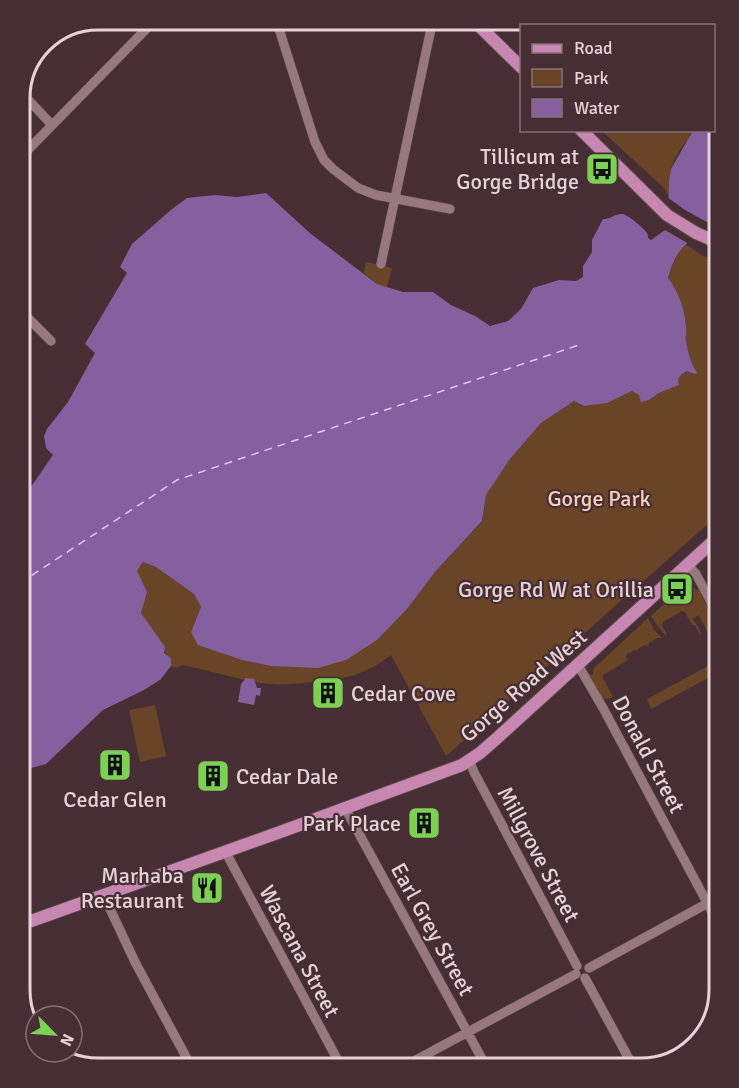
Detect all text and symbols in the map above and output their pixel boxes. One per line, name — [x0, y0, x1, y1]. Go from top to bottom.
legend — [520, 24, 715, 132]
text: Road — [574, 37, 613, 59]
text: Park — [574, 67, 609, 89]
text: Water — [574, 97, 620, 119]
place label: Tillicum at Gorge Bridge — [456, 143, 579, 195]
bus stop icon: Tillicum at Gorge Bridge — [584, 151, 620, 187]
park label: Gorge Park — [547, 485, 651, 512]
bus stop icon: Gorge Rd W at Orillia — [659, 571, 695, 607]
place label: Gorge Rd W at Orillia — [458, 576, 654, 603]
street label: Gorge Road West — [454, 623, 592, 748]
building icon: Cedar Cove — [310, 675, 346, 711]
place label: Cedar Cove — [351, 680, 456, 707]
street label: Donald Street — [606, 691, 691, 818]
building icon: Cedar Glen — [97, 747, 133, 783]
building icon: Cedar Dale — [195, 758, 231, 794]
place label: Cedar Dale — [236, 763, 338, 790]
street label: Millgrove Street — [492, 782, 586, 927]
place label: Cedar Glen — [63, 786, 167, 813]
building icon: Park Place — [406, 805, 442, 841]
place label: Park Place — [303, 810, 401, 837]
street label: Earl Grey Street — [385, 858, 480, 1001]
place label: Marhaba Restaurant — [81, 862, 184, 914]
restaurant icon: Marhaba Restaurant — [189, 870, 225, 906]
street label: Wascana Street — [253, 881, 346, 1022]
north arrow — [24, 1004, 84, 1064]
text: N — [55, 1031, 78, 1049]

